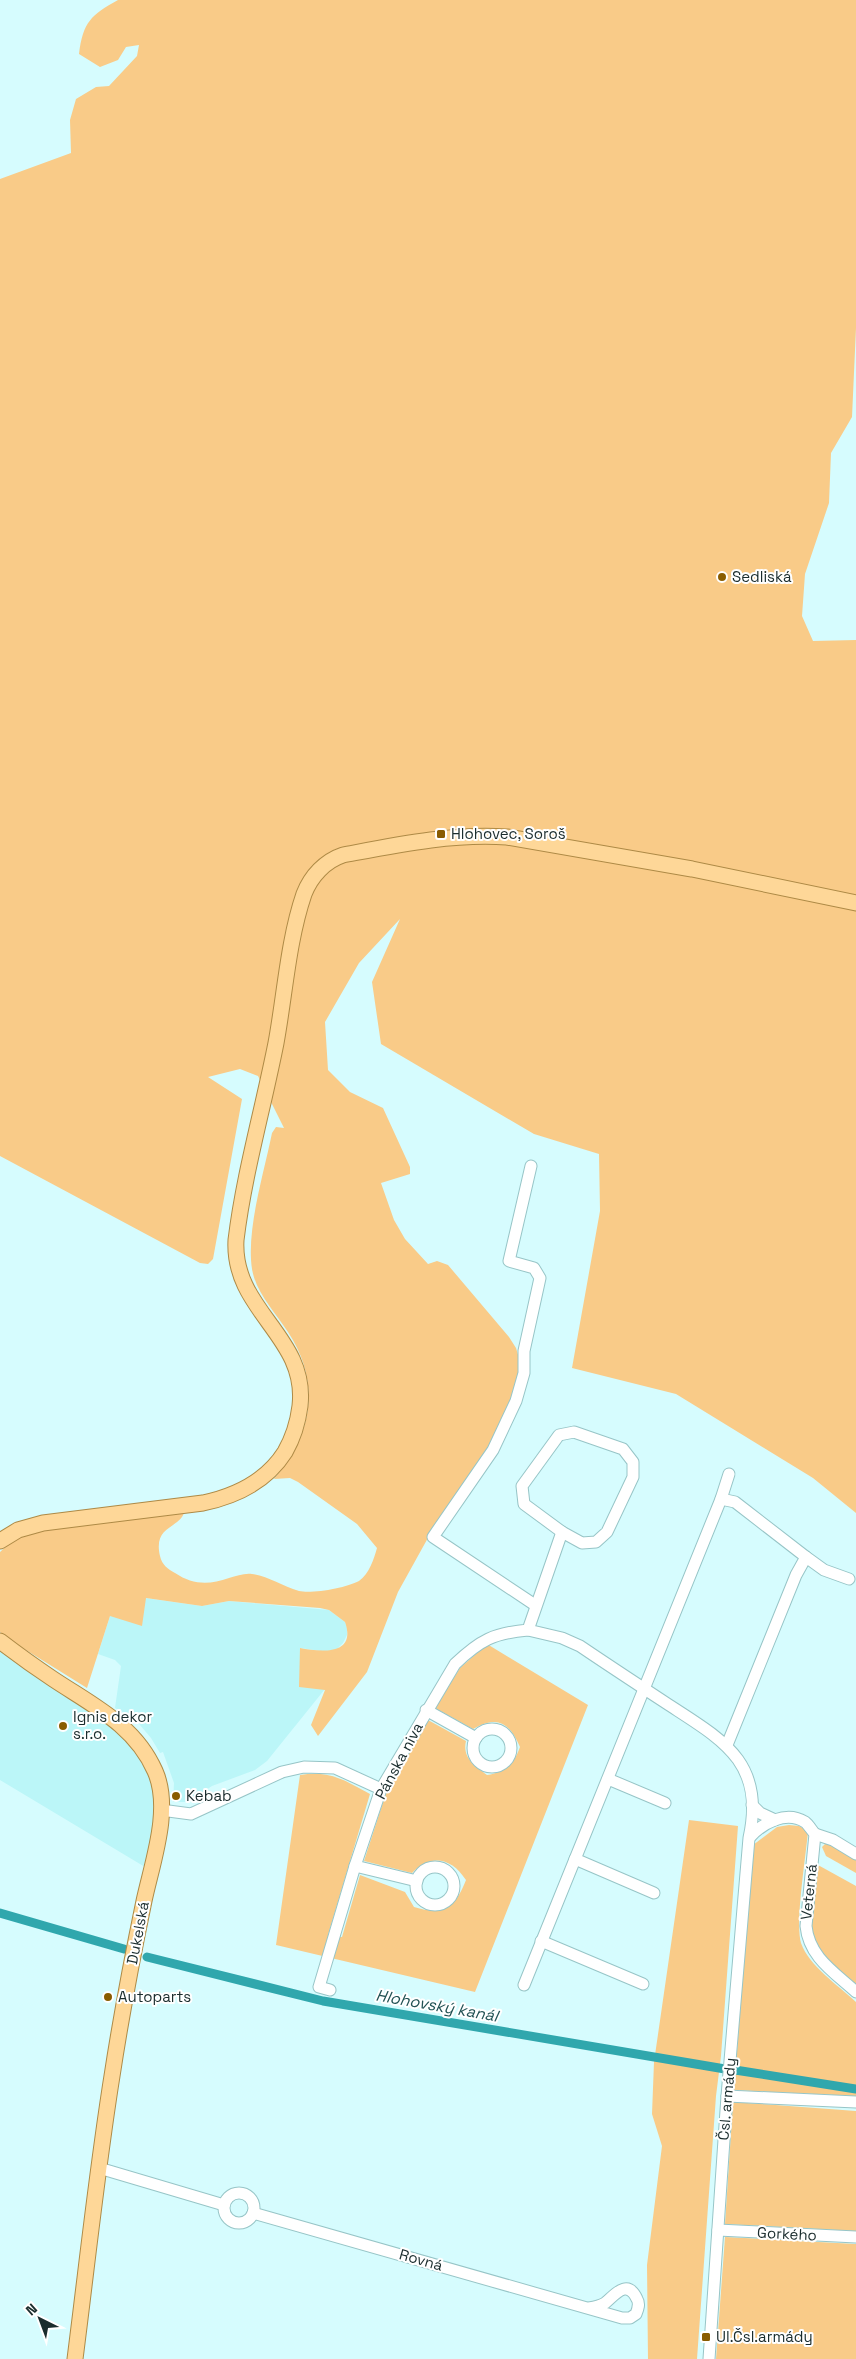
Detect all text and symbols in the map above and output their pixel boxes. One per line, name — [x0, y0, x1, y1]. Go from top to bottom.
place label: Sedliská — [732, 567, 792, 586]
marker: Sedliská — [716, 571, 728, 583]
place label: Hlohovec, Soroš — [451, 824, 566, 843]
marker: Hlohovec, Soroš — [435, 828, 447, 840]
place label: Ignis dekor s.r.o. — [73, 1707, 152, 1743]
street label: Pánska niva — [370, 1719, 427, 1802]
marker: Ignis dekor s.r.o. — [57, 1720, 69, 1732]
place label: Kebab — [186, 1786, 232, 1805]
marker: Kebab — [170, 1790, 182, 1802]
street label: Veterná — [796, 1863, 821, 1921]
street label: Dukelská — [122, 1899, 153, 1966]
water label: Hlohovský kanál — [374, 1984, 502, 2027]
place label: Autoparts — [118, 1987, 191, 2006]
marker: Autoparts — [102, 1991, 114, 2003]
street label: Čsl. armády — [713, 2057, 740, 2141]
street label: Gorkého — [757, 2222, 817, 2245]
street label: Rovná — [397, 2244, 445, 2275]
north arrow — [15, 2294, 65, 2344]
text: N — [22, 2300, 41, 2319]
place label: Ul.Čsl.armády — [716, 2327, 813, 2346]
marker: Ul.Čsl.armády — [700, 2331, 712, 2343]

